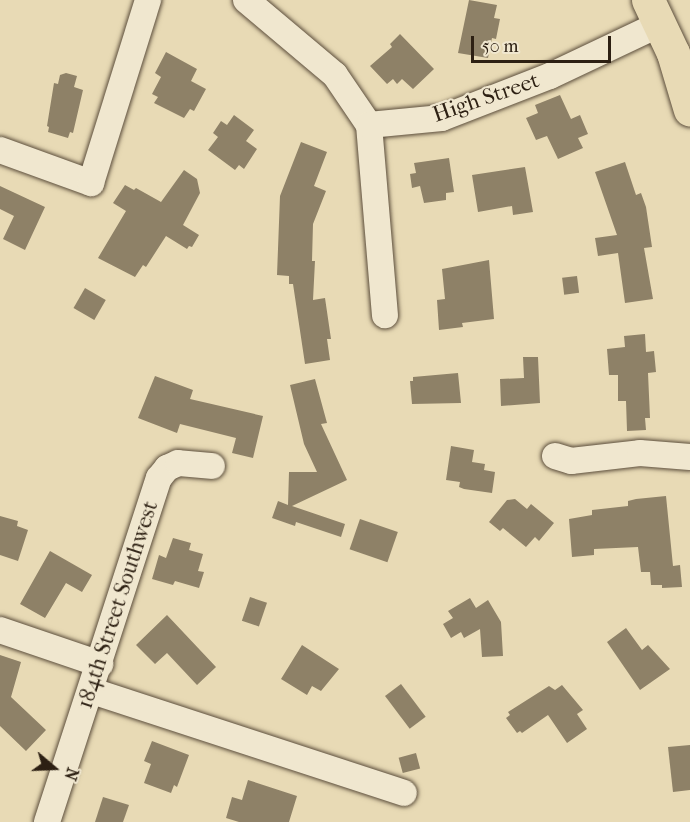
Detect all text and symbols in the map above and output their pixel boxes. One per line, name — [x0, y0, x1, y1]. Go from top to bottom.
scale bar — [474, 24, 614, 62]
text: 50 m — [482, 36, 518, 57]
street label: High Street — [429, 67, 543, 129]
street label: 184th Street Southwest — [72, 498, 164, 712]
north arrow — [24, 738, 84, 798]
text: N — [61, 765, 82, 783]

